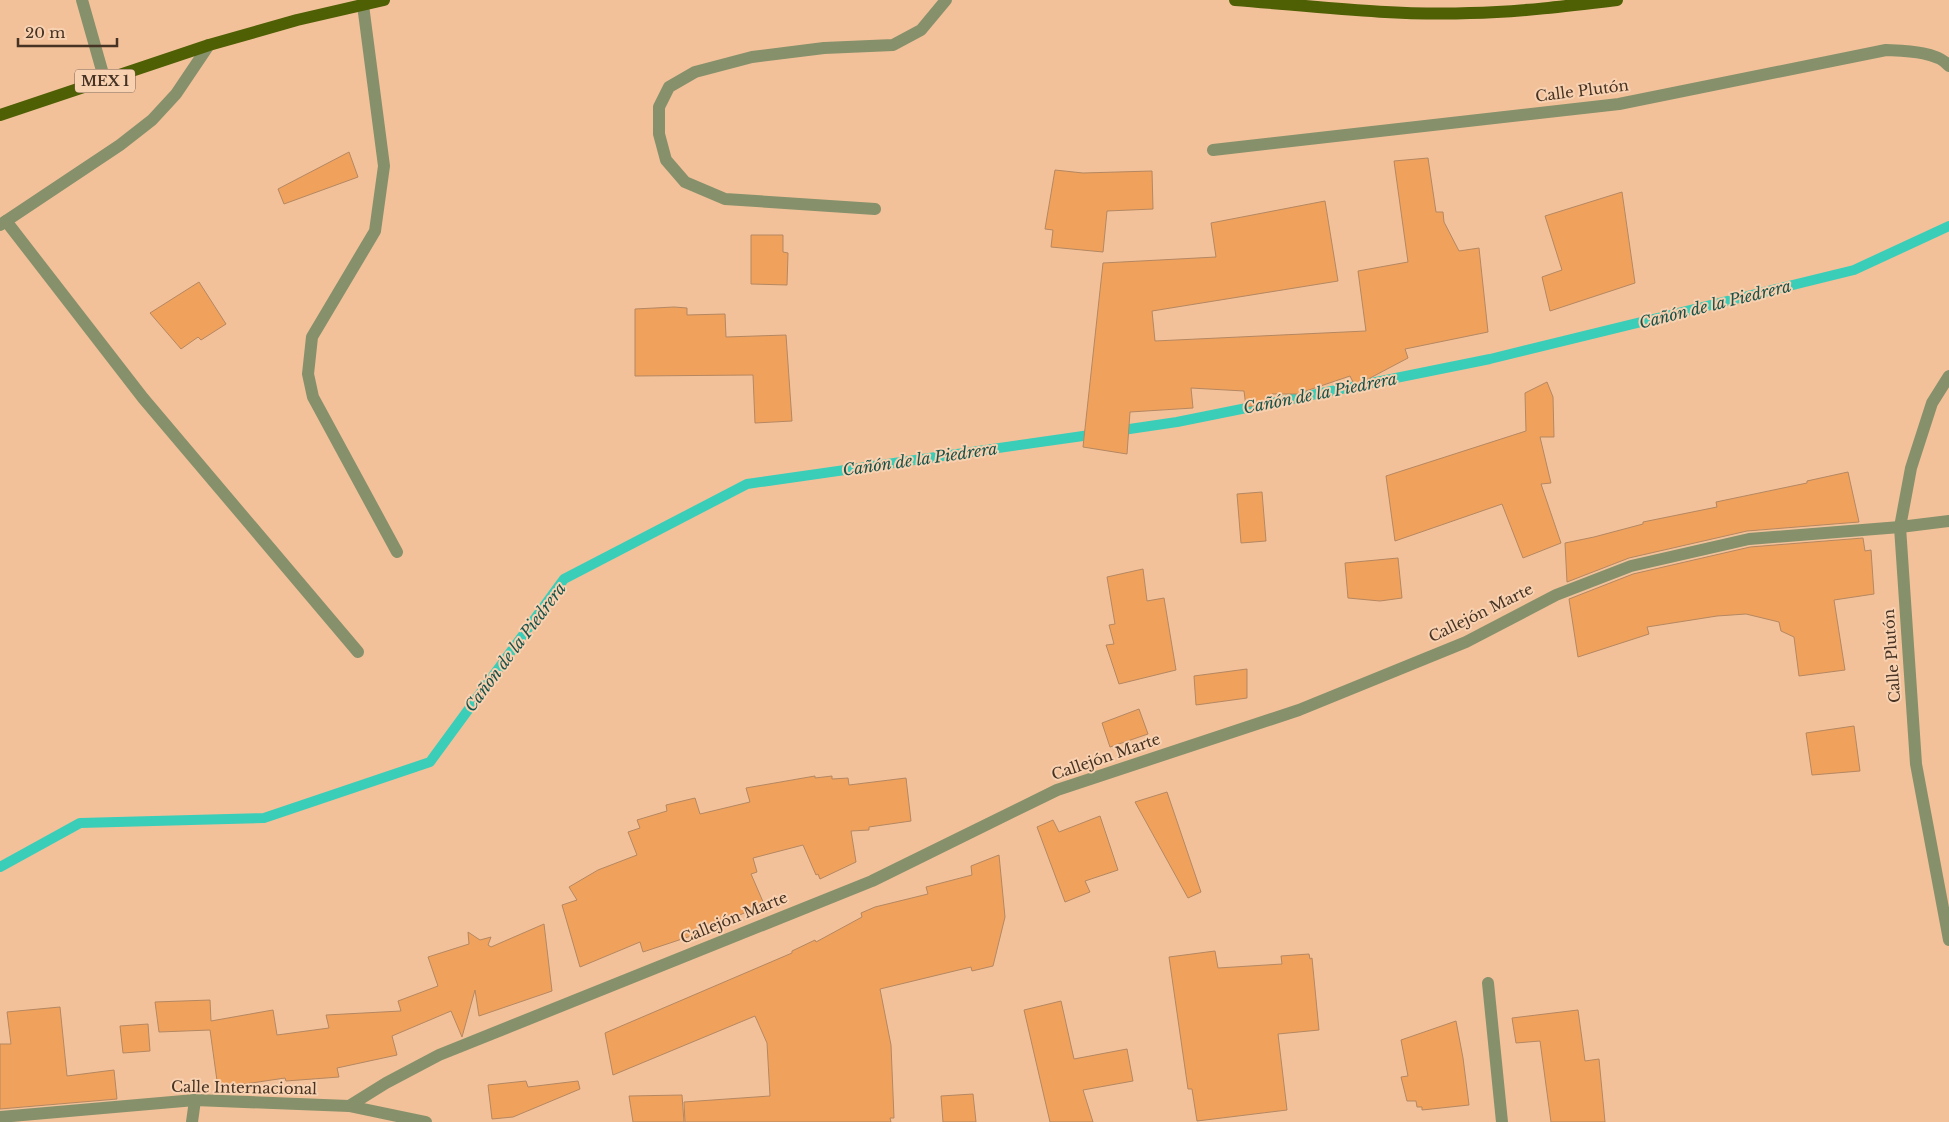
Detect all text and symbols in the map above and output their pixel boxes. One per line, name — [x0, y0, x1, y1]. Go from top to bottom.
scale bar — [18, 15, 116, 47]
text: 20 m — [25, 23, 65, 42]
road number: MEX 1 — [75, 70, 135, 92]
street label: Calle Plutón — [1534, 75, 1630, 106]
water label: Cañón de la Piedrera — [1637, 275, 1793, 333]
water label: Cañón de la Piedrera — [1241, 368, 1399, 418]
water label: Cañón de la Piedrera — [841, 438, 999, 480]
water label: Cañón de la Piedrera — [460, 579, 570, 715]
street label: Callejón Marte — [1425, 579, 1536, 646]
street label: Calle Plutón — [1879, 608, 1904, 704]
street label: Callejón Marte — [1049, 729, 1163, 784]
street label: Callejón Marte — [678, 887, 790, 948]
street label: Calle Internacional — [171, 1077, 317, 1098]

